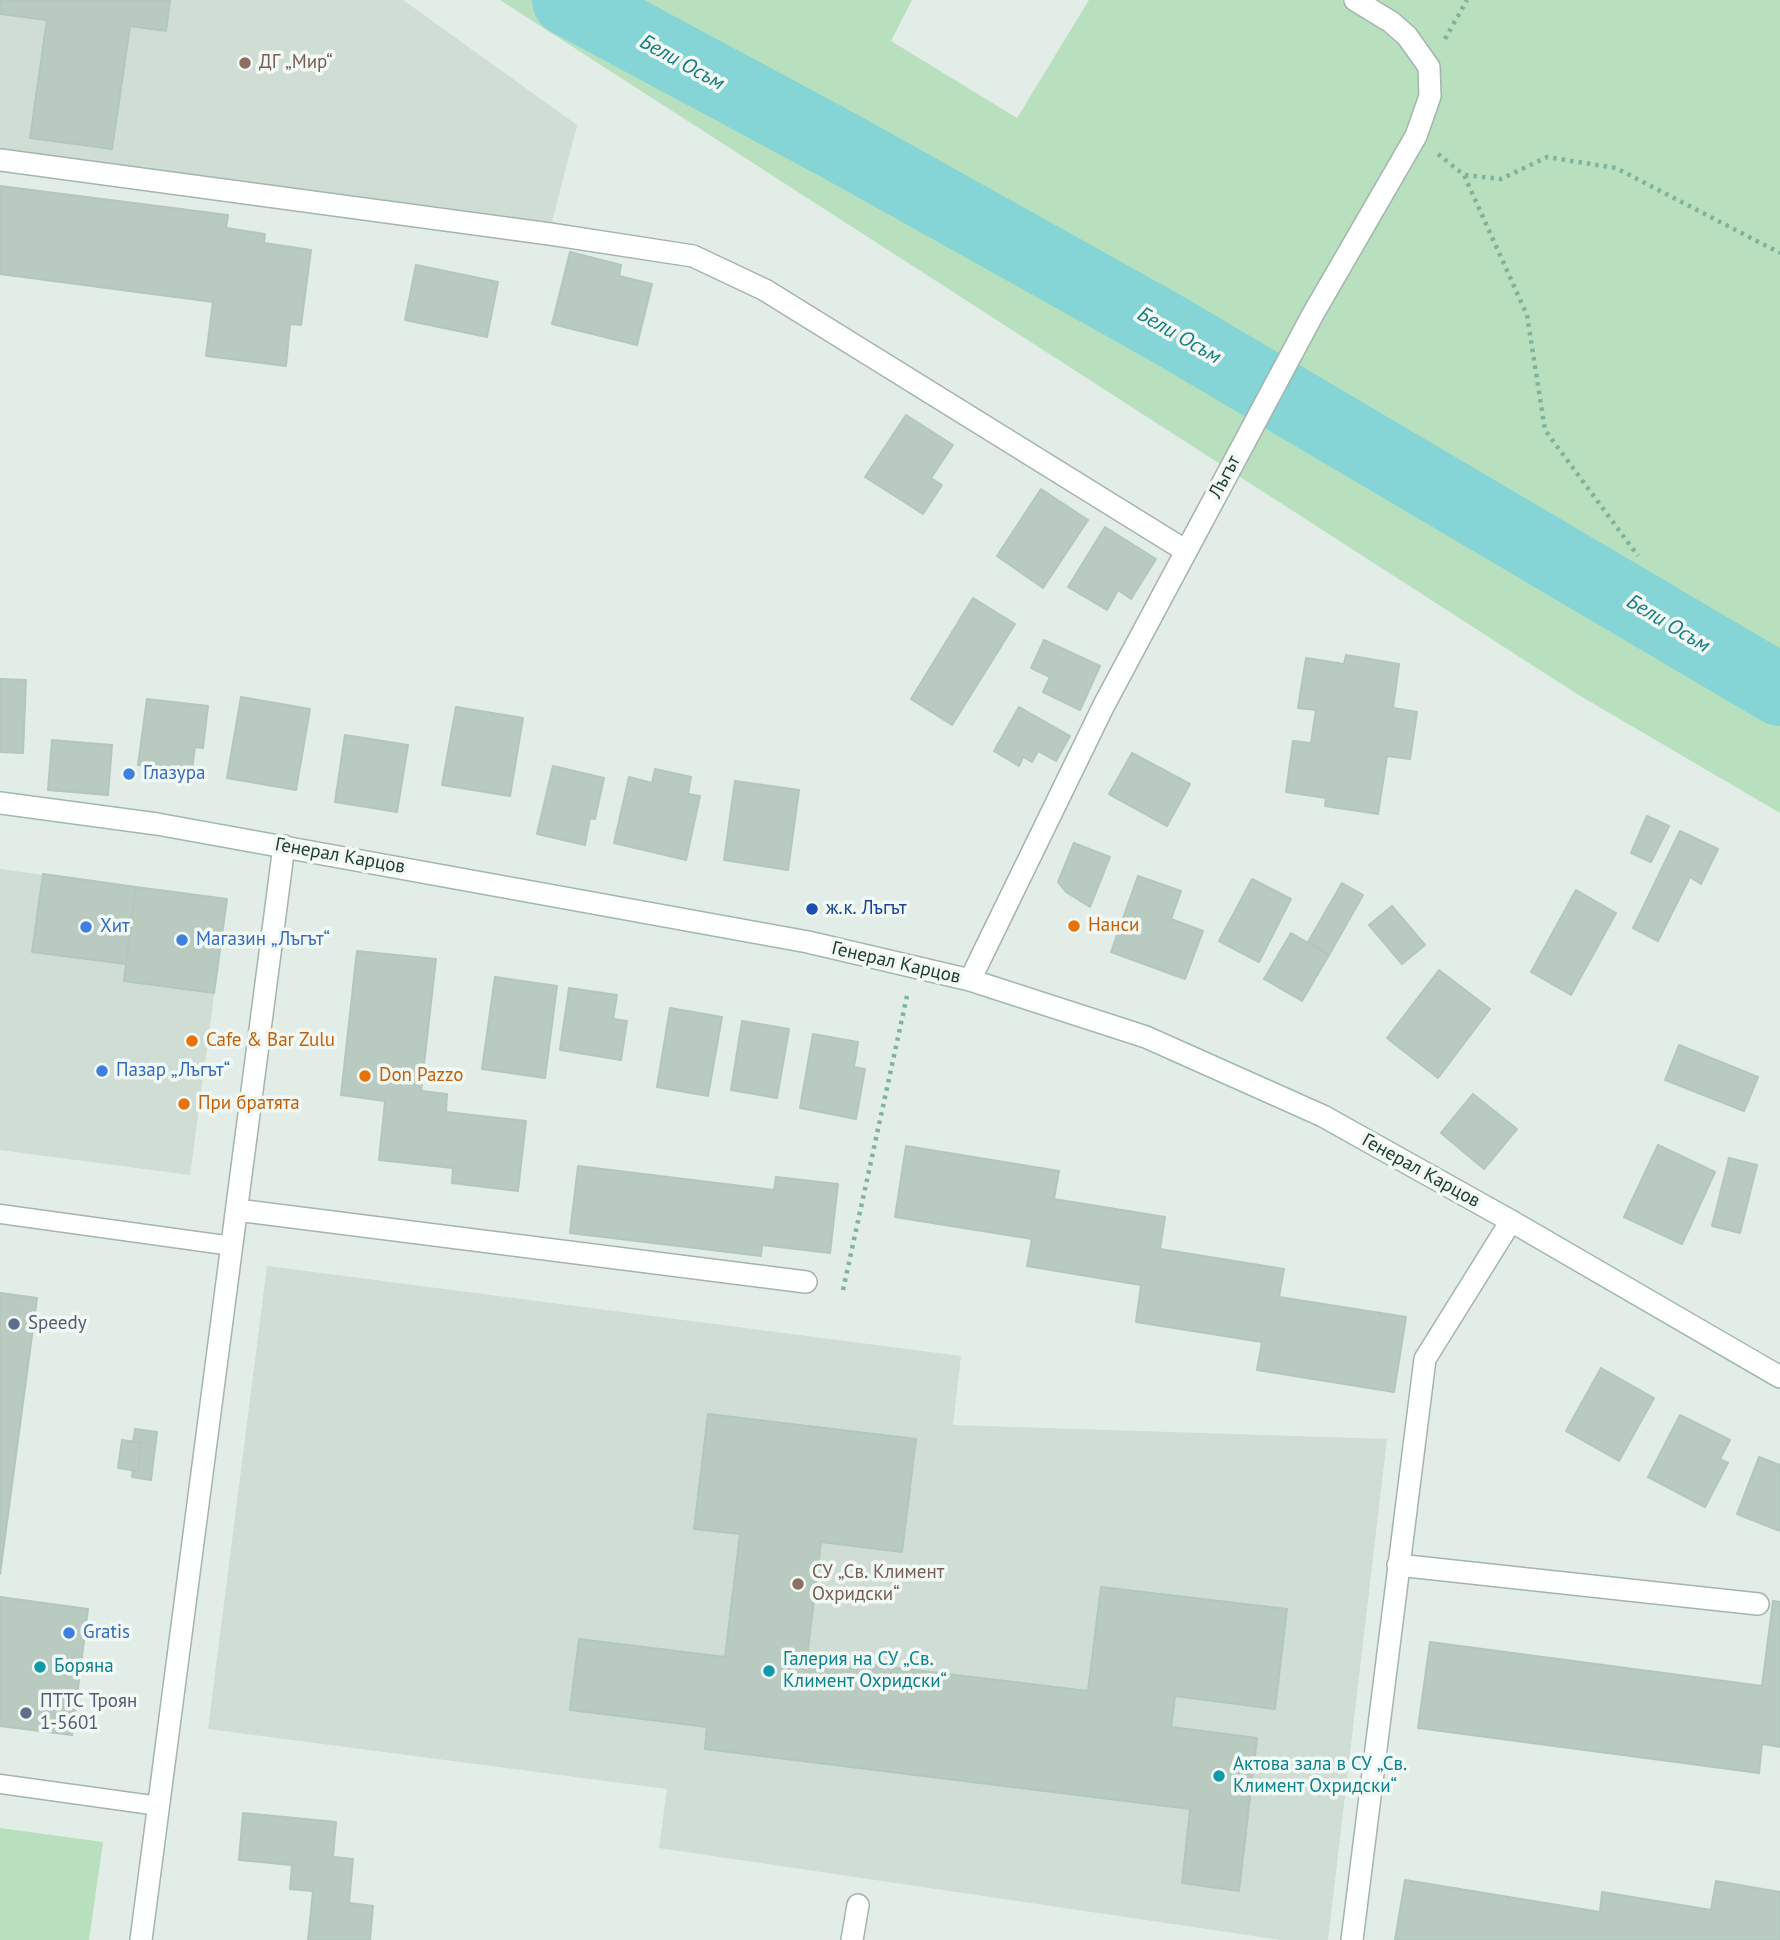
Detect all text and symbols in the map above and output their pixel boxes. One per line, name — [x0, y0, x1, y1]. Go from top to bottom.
water label: Бели Осъм — [635, 30, 729, 96]
place label: ДГ „Мир“ — [259, 52, 333, 74]
marker: ДГ „Мир“ — [237, 55, 253, 71]
water label: Бели Осъм — [1133, 302, 1225, 370]
street label: Лъгът — [1204, 452, 1246, 502]
water label: Бели Осъм — [1622, 589, 1714, 659]
place label: Глазура — [143, 763, 205, 785]
marker: Глазура — [121, 766, 137, 782]
street label: Генерал Карцов — [273, 833, 407, 879]
place label: ж.к. Лъгът — [826, 898, 907, 920]
marker: ж.к. Лъгът — [804, 901, 820, 917]
place label: Нанси — [1088, 915, 1139, 937]
place label: Хит — [100, 916, 130, 938]
marker: Нанси — [1066, 918, 1082, 934]
marker: Хит — [78, 919, 94, 935]
place label: Магазин „Лъгът“ — [196, 929, 330, 951]
marker: Магазин „Лъгът“ — [174, 932, 190, 948]
street label: Генерал Карцов — [829, 937, 963, 989]
place label: Cafe & Bar Zulu — [206, 1030, 335, 1052]
marker: Cafe & Bar Zulu — [184, 1033, 200, 1049]
place label: Пазар „Лъгът“ — [116, 1060, 230, 1082]
marker: Пазар „Лъгът“ — [94, 1063, 110, 1079]
place label: Don Pazzo — [379, 1065, 463, 1087]
marker: Don Pazzo — [357, 1068, 373, 1084]
place label: При братята — [198, 1093, 300, 1115]
marker: При братята — [176, 1096, 192, 1112]
street label: Генерал Карцов — [1358, 1129, 1484, 1213]
place label: Speedy — [28, 1313, 87, 1335]
marker: Speedy — [6, 1316, 22, 1332]
place label: СУ „Св. Климент Охридски“ — [812, 1562, 944, 1606]
marker: СУ „Св. Климент Охридски“ — [790, 1576, 806, 1592]
place label: Gratis — [83, 1622, 130, 1644]
marker: Gratis — [61, 1625, 77, 1641]
place label: Галерия на СУ „Св. Климент Охридски“ — [783, 1649, 947, 1693]
place label: Боряна — [54, 1656, 114, 1678]
marker: Боряна — [32, 1659, 48, 1675]
marker: Галерия на СУ „Св. Климент Охридски“ — [761, 1663, 777, 1679]
place label: ПТТС Троян 1-5601 — [40, 1691, 137, 1735]
marker: ПТТС Троян 1-5601 — [18, 1705, 34, 1721]
place label: Актова зала в СУ „Св. Климент Охридски“ — [1233, 1754, 1407, 1798]
marker: Актова зала в СУ „Св. Климент Охридски“ — [1211, 1768, 1227, 1784]

